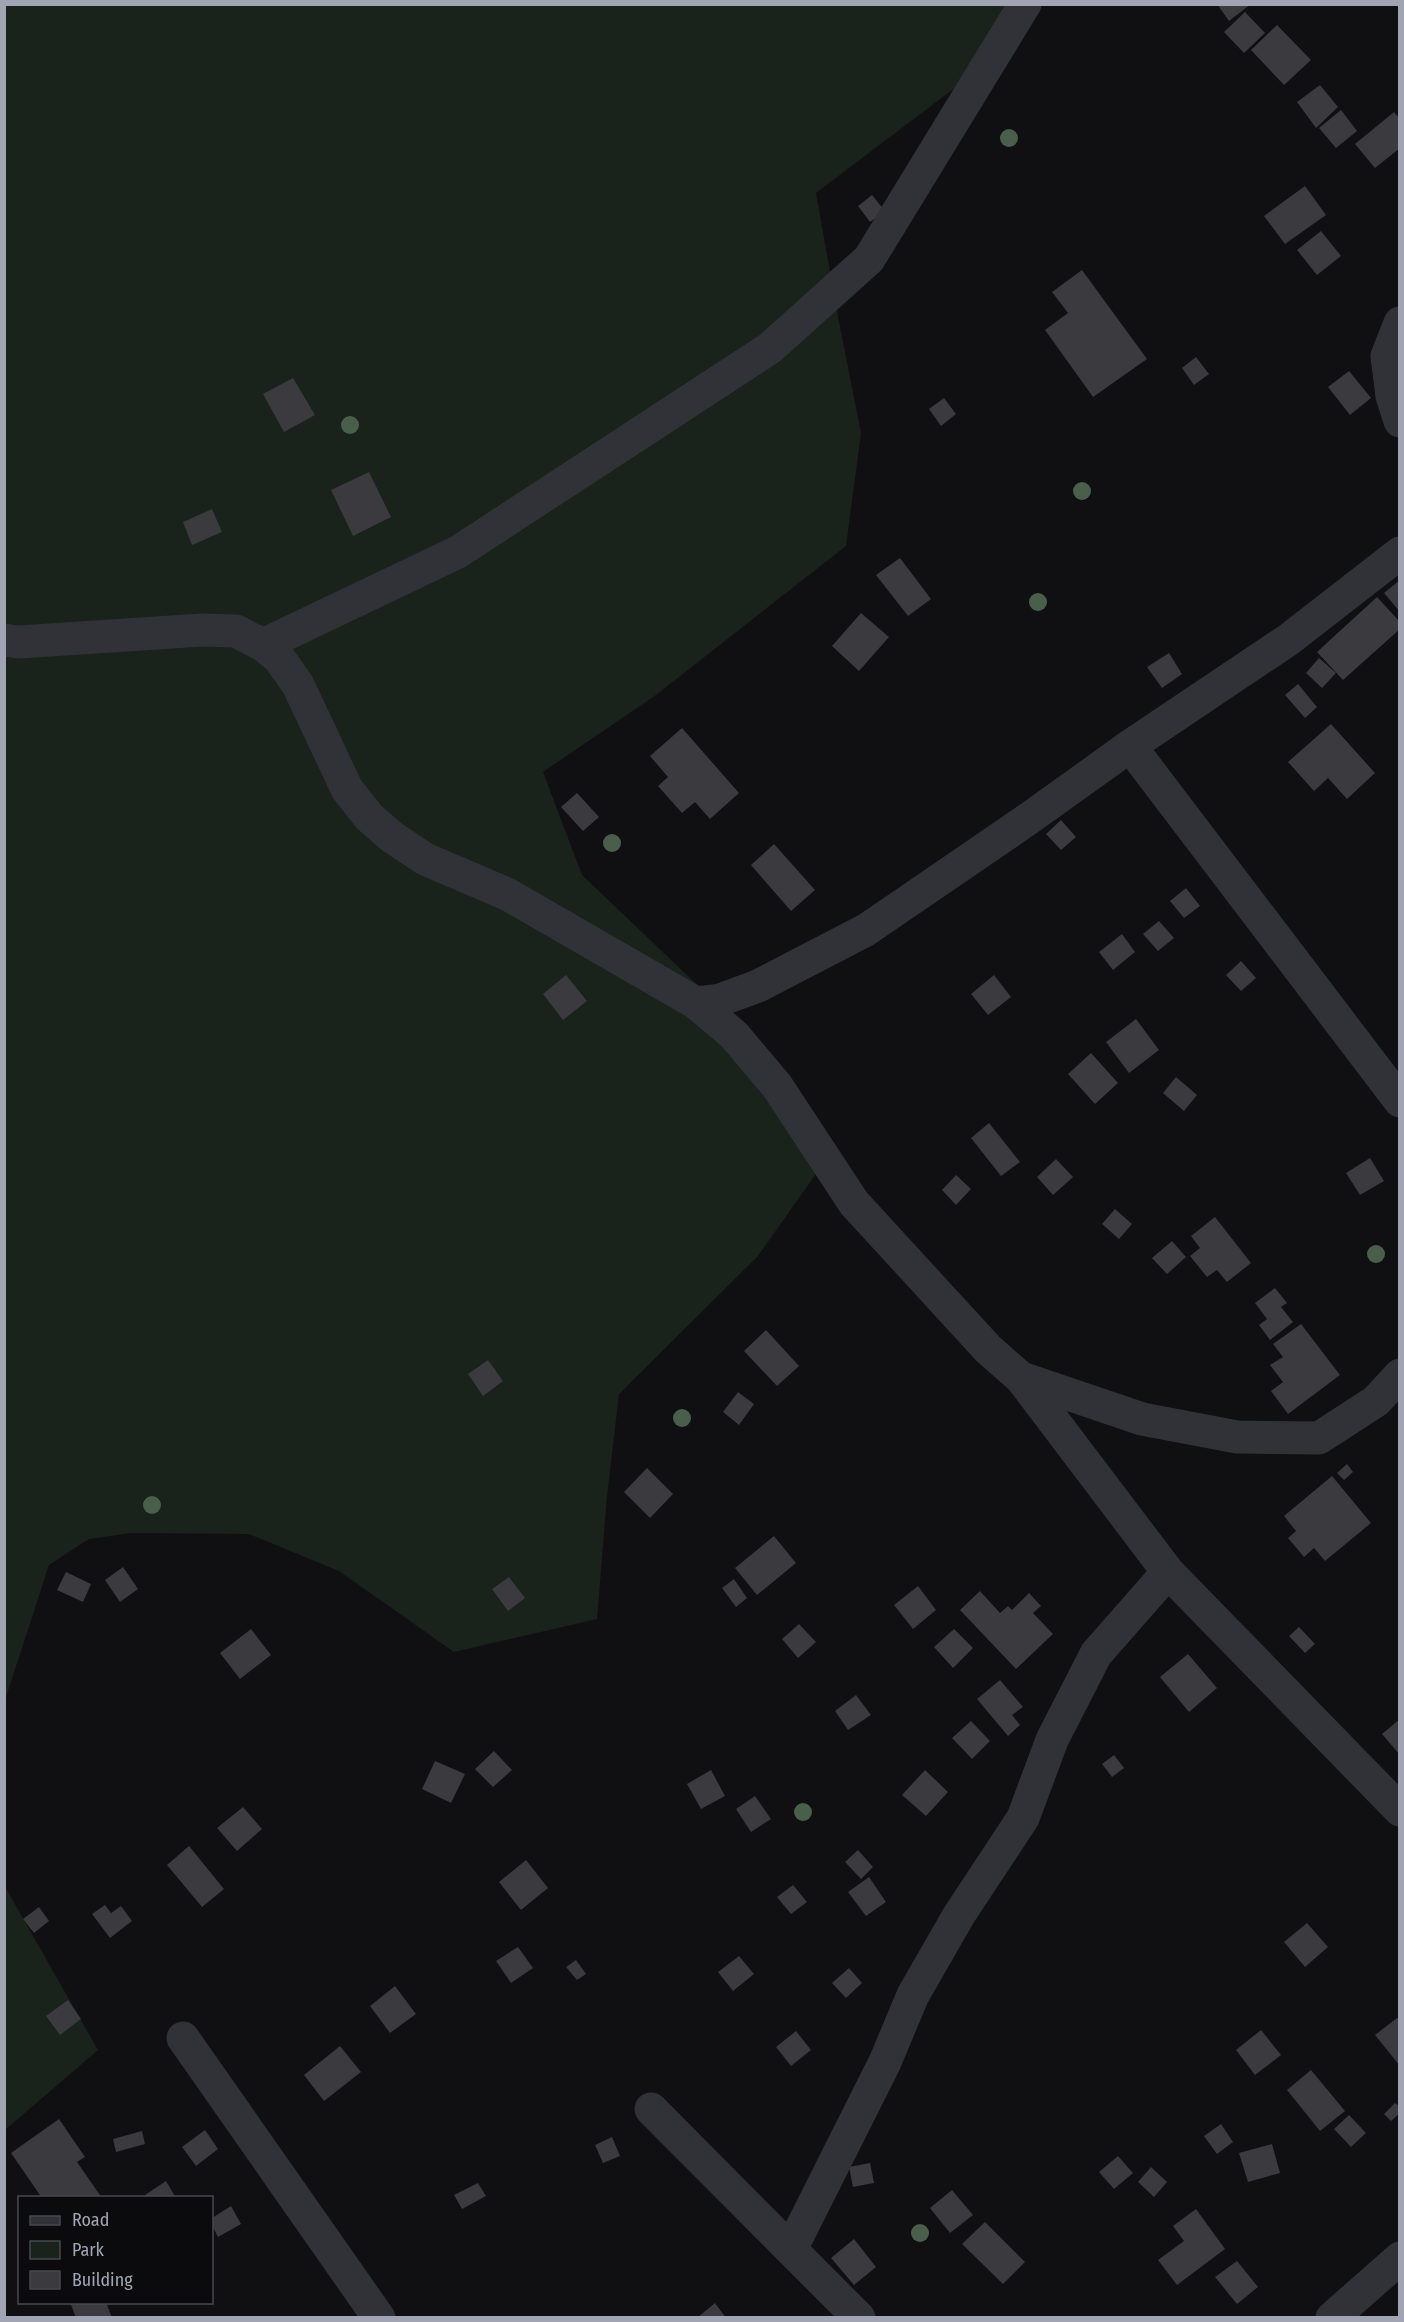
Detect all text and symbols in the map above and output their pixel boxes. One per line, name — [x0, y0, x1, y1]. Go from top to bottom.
legend — [18, 2196, 213, 2304]
text: Road — [72, 2209, 109, 2231]
text: Park — [72, 2239, 105, 2261]
text: Building — [72, 2269, 133, 2291]

